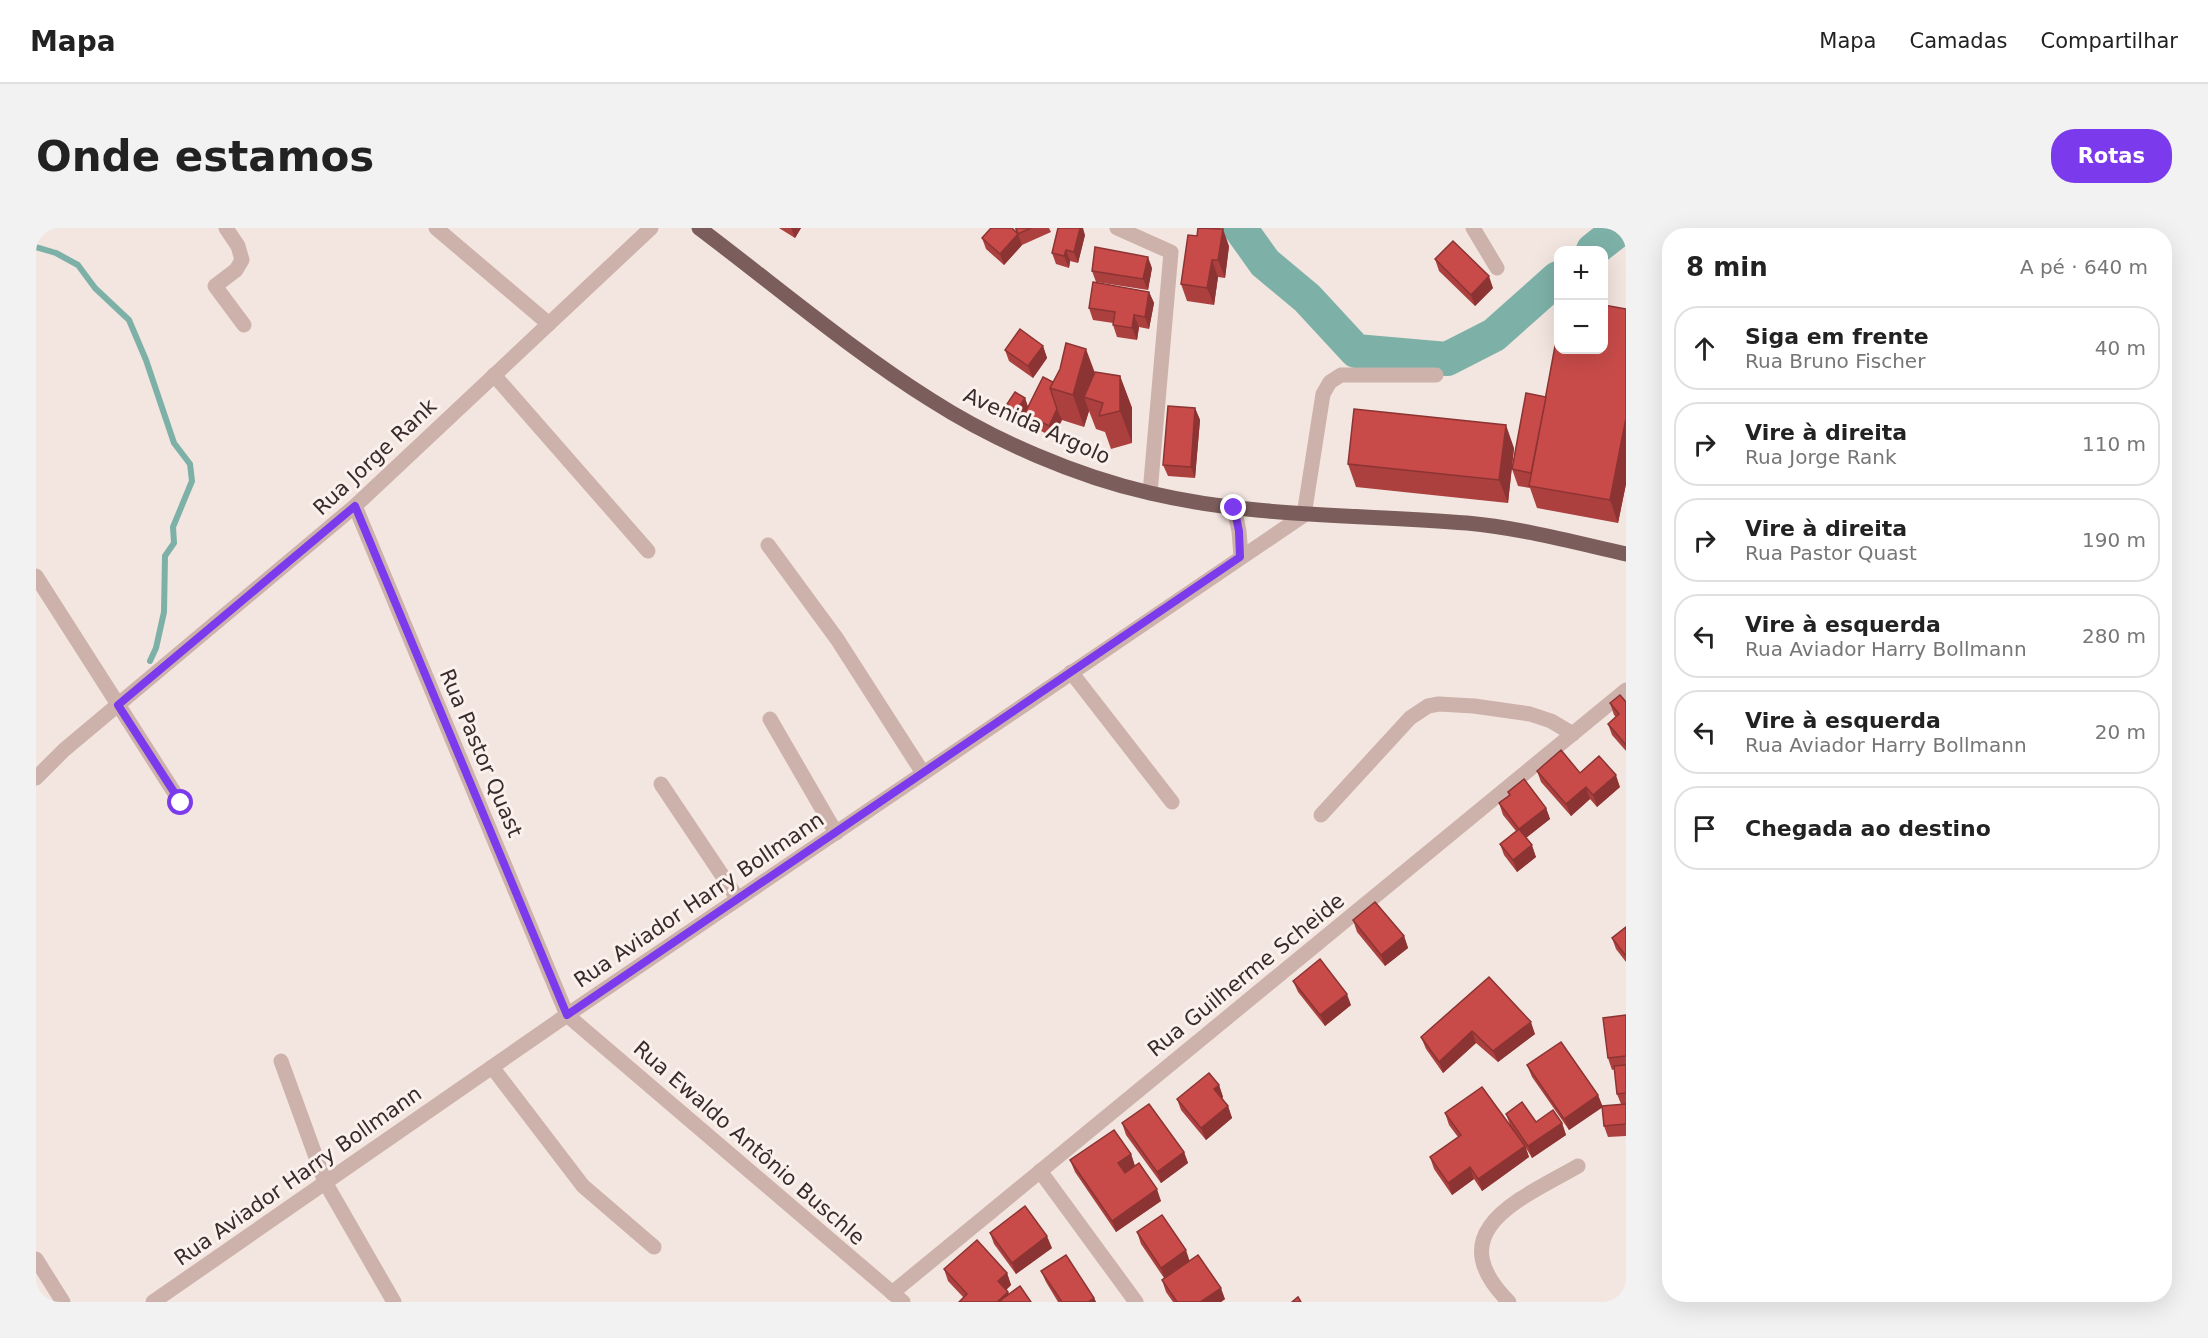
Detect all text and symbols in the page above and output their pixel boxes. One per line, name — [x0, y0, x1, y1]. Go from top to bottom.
text: Mapa — [30, 25, 116, 58]
text: Mapa — [1819, 29, 1876, 53]
text: Camadas — [1909, 29, 2007, 53]
text: Compartilhar — [2040, 29, 2178, 53]
button: Rotas — [2051, 129, 2172, 183]
text: Onde estamos — [36, 132, 374, 181]
map controls — [1554, 246, 1608, 354]
button: + — [1554, 246, 1608, 300]
text: 8 min — [1686, 252, 1768, 282]
text: A pé · 640 m — [2020, 255, 2148, 279]
button: − — [1554, 300, 1608, 354]
text: Siga em frente — [1745, 324, 1929, 349]
icon: ahead — [1688, 332, 1721, 365]
text: 40 m — [2095, 336, 2146, 360]
text: Rua Bruno Fischer — [1745, 349, 1925, 373]
street label: Avenida Argolo — [960, 383, 1114, 469]
street label: Rua Jorge Rank — [309, 393, 442, 520]
text: Vire à direita — [1745, 420, 1907, 445]
icon: right — [1688, 428, 1721, 461]
text: 110 m — [2082, 432, 2146, 456]
text: Rua Jorge Rank — [1745, 445, 1897, 469]
route end — [1220, 494, 1246, 520]
text: Vire à direita — [1745, 516, 1907, 541]
icon: right — [1688, 524, 1721, 557]
text: 190 m — [2082, 528, 2146, 552]
text: Rua Pastor Quast — [1745, 541, 1917, 565]
text: Vire à esquerda — [1745, 612, 1941, 637]
icon: left — [1688, 620, 1721, 653]
text: 280 m — [2082, 624, 2146, 648]
text: Rua Aviador Harry Bollmann — [1745, 637, 2027, 661]
street label: Rua Pastor Quast — [435, 665, 527, 841]
text: Vire à esquerda — [1745, 708, 1941, 733]
icon: left — [1688, 716, 1721, 749]
text: 20 m — [2095, 720, 2146, 744]
text: Rua Aviador Harry Bollmann — [1745, 733, 2027, 757]
route start — [167, 789, 193, 815]
street label: Rua Aviador Harry Bollmann — [570, 807, 828, 993]
icon: arrive — [1688, 812, 1721, 845]
text: Chegada ao destino — [1745, 816, 1991, 841]
street label: Rua Guilherme Scheide — [1143, 888, 1349, 1062]
street label: Rua Ewaldo Antônio Buschle — [629, 1036, 869, 1250]
street label: Rua Aviador Harry Bollmann — [170, 1081, 426, 1271]

